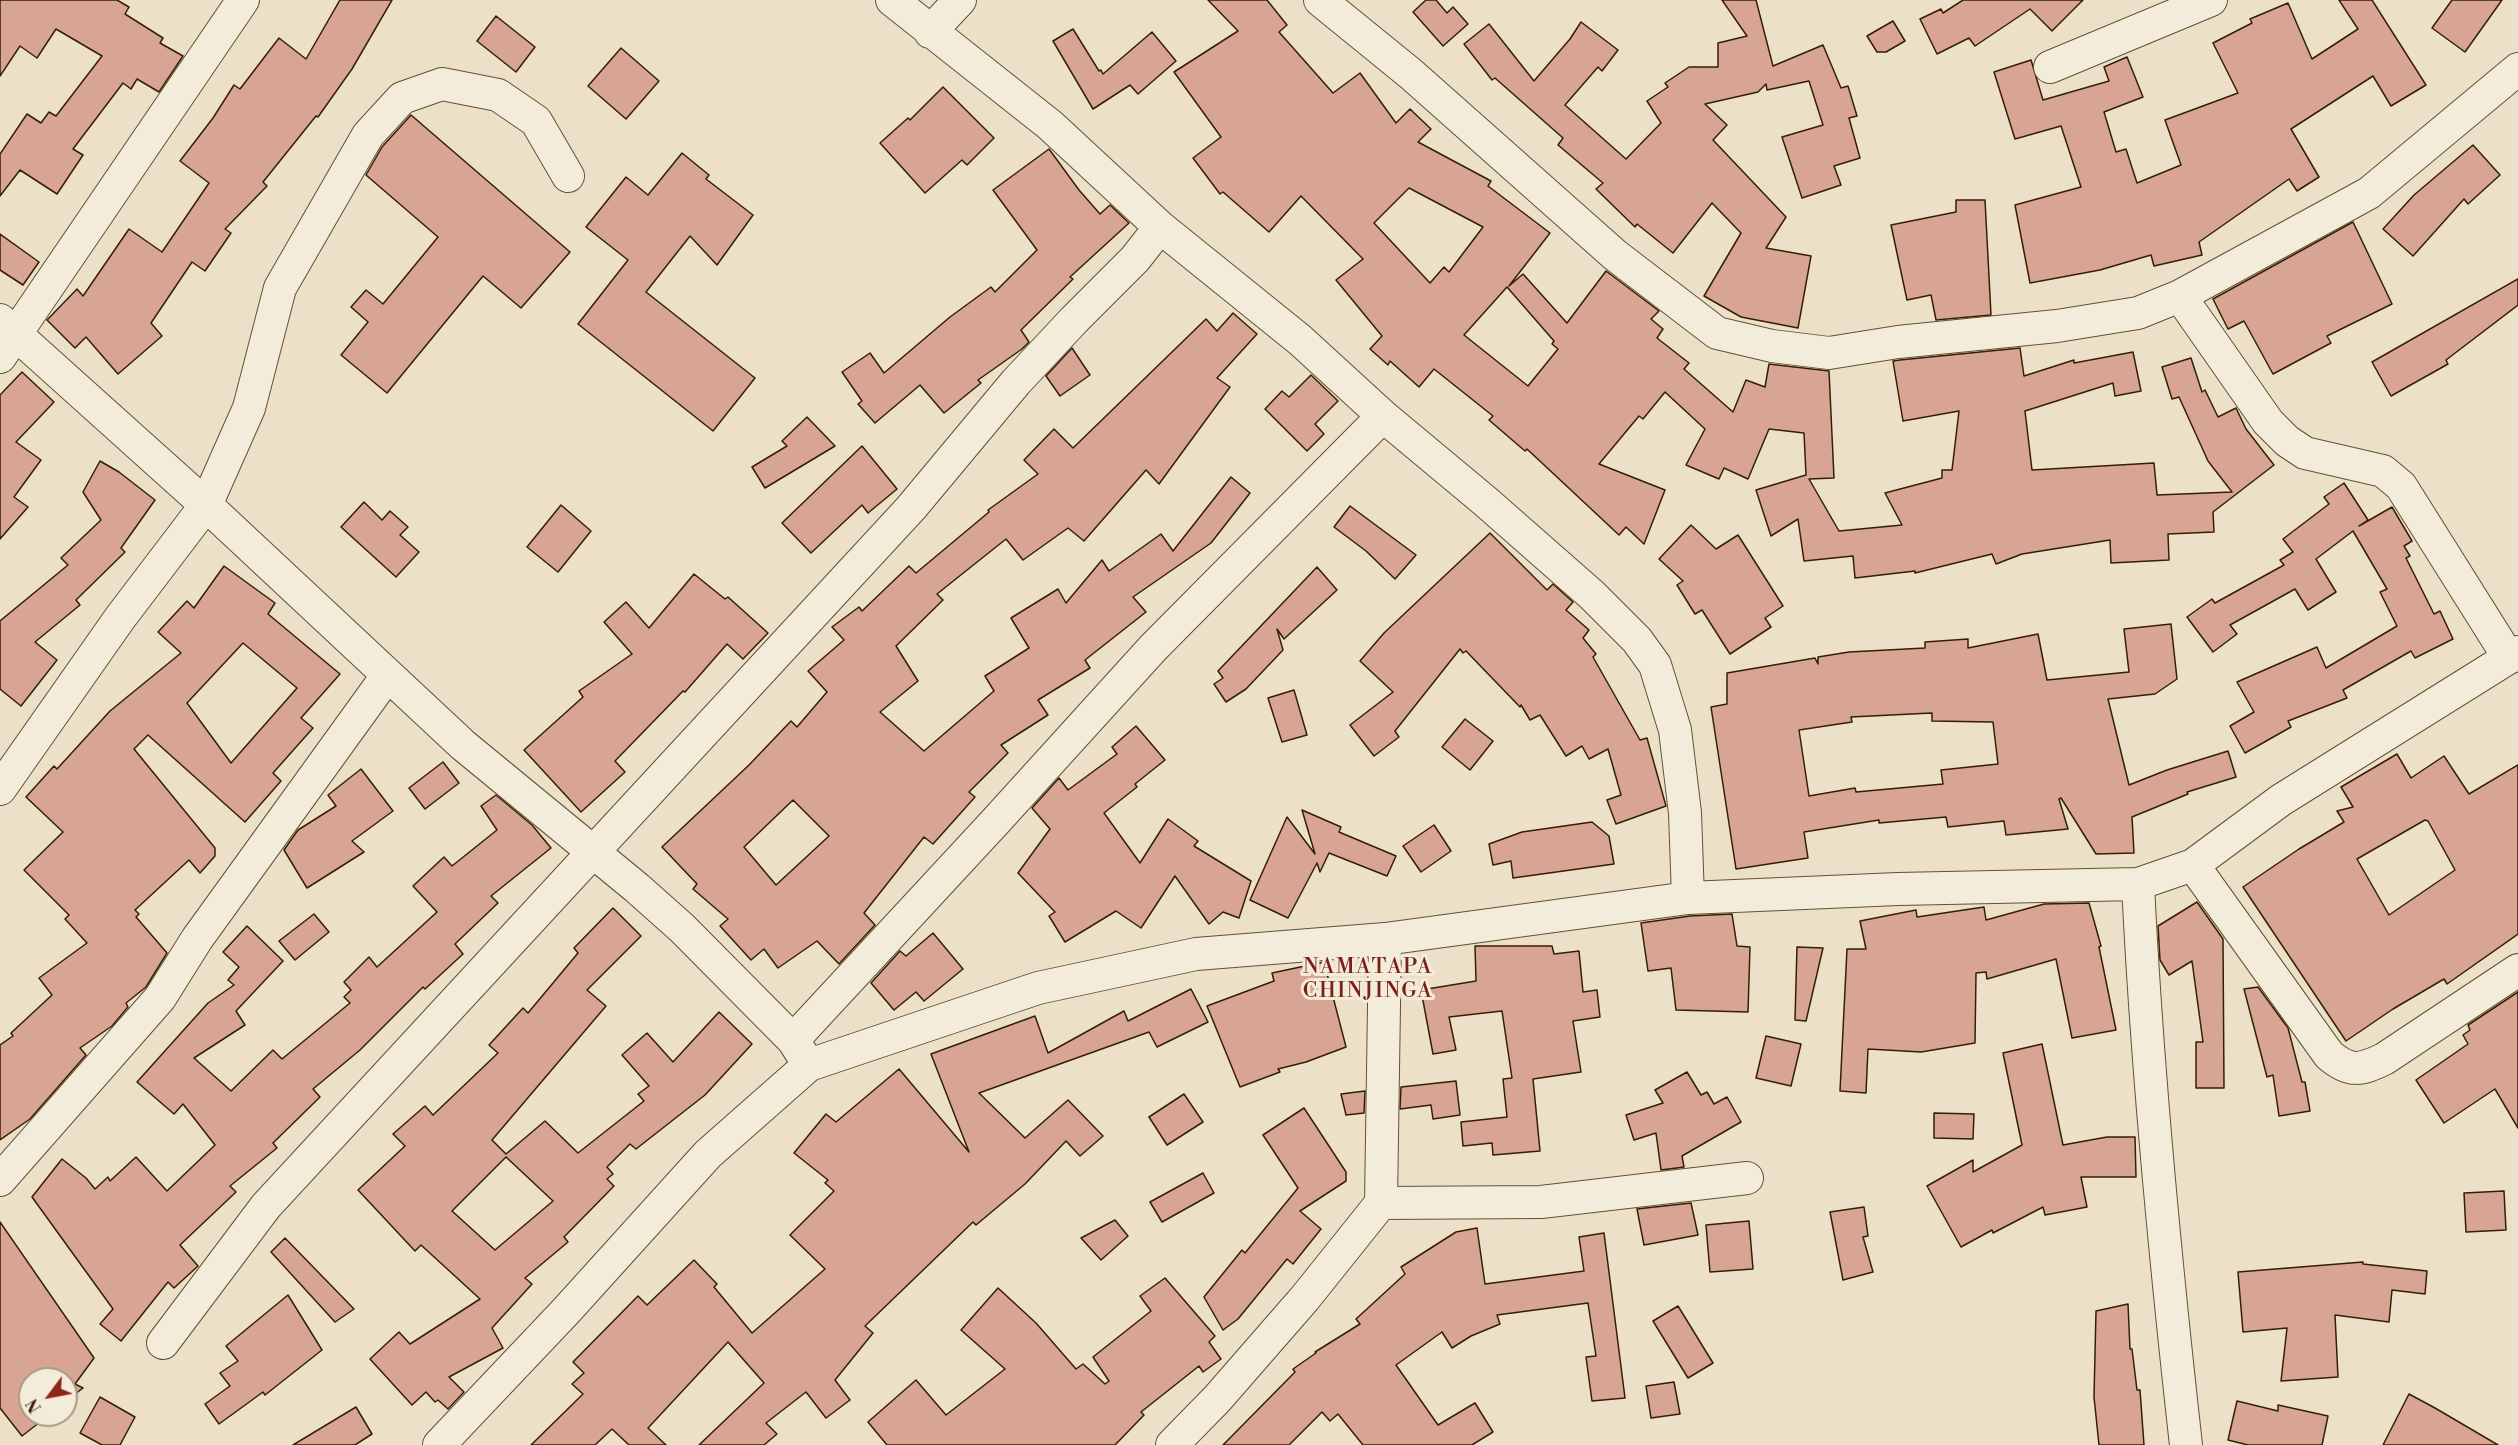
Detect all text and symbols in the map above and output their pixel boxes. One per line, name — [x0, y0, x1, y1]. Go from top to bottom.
district label: NAMATAPA CHINJINGA — [1303, 955, 1433, 1005]
north arrow — [18, 1367, 78, 1427]
text: N — [23, 1395, 46, 1416]

